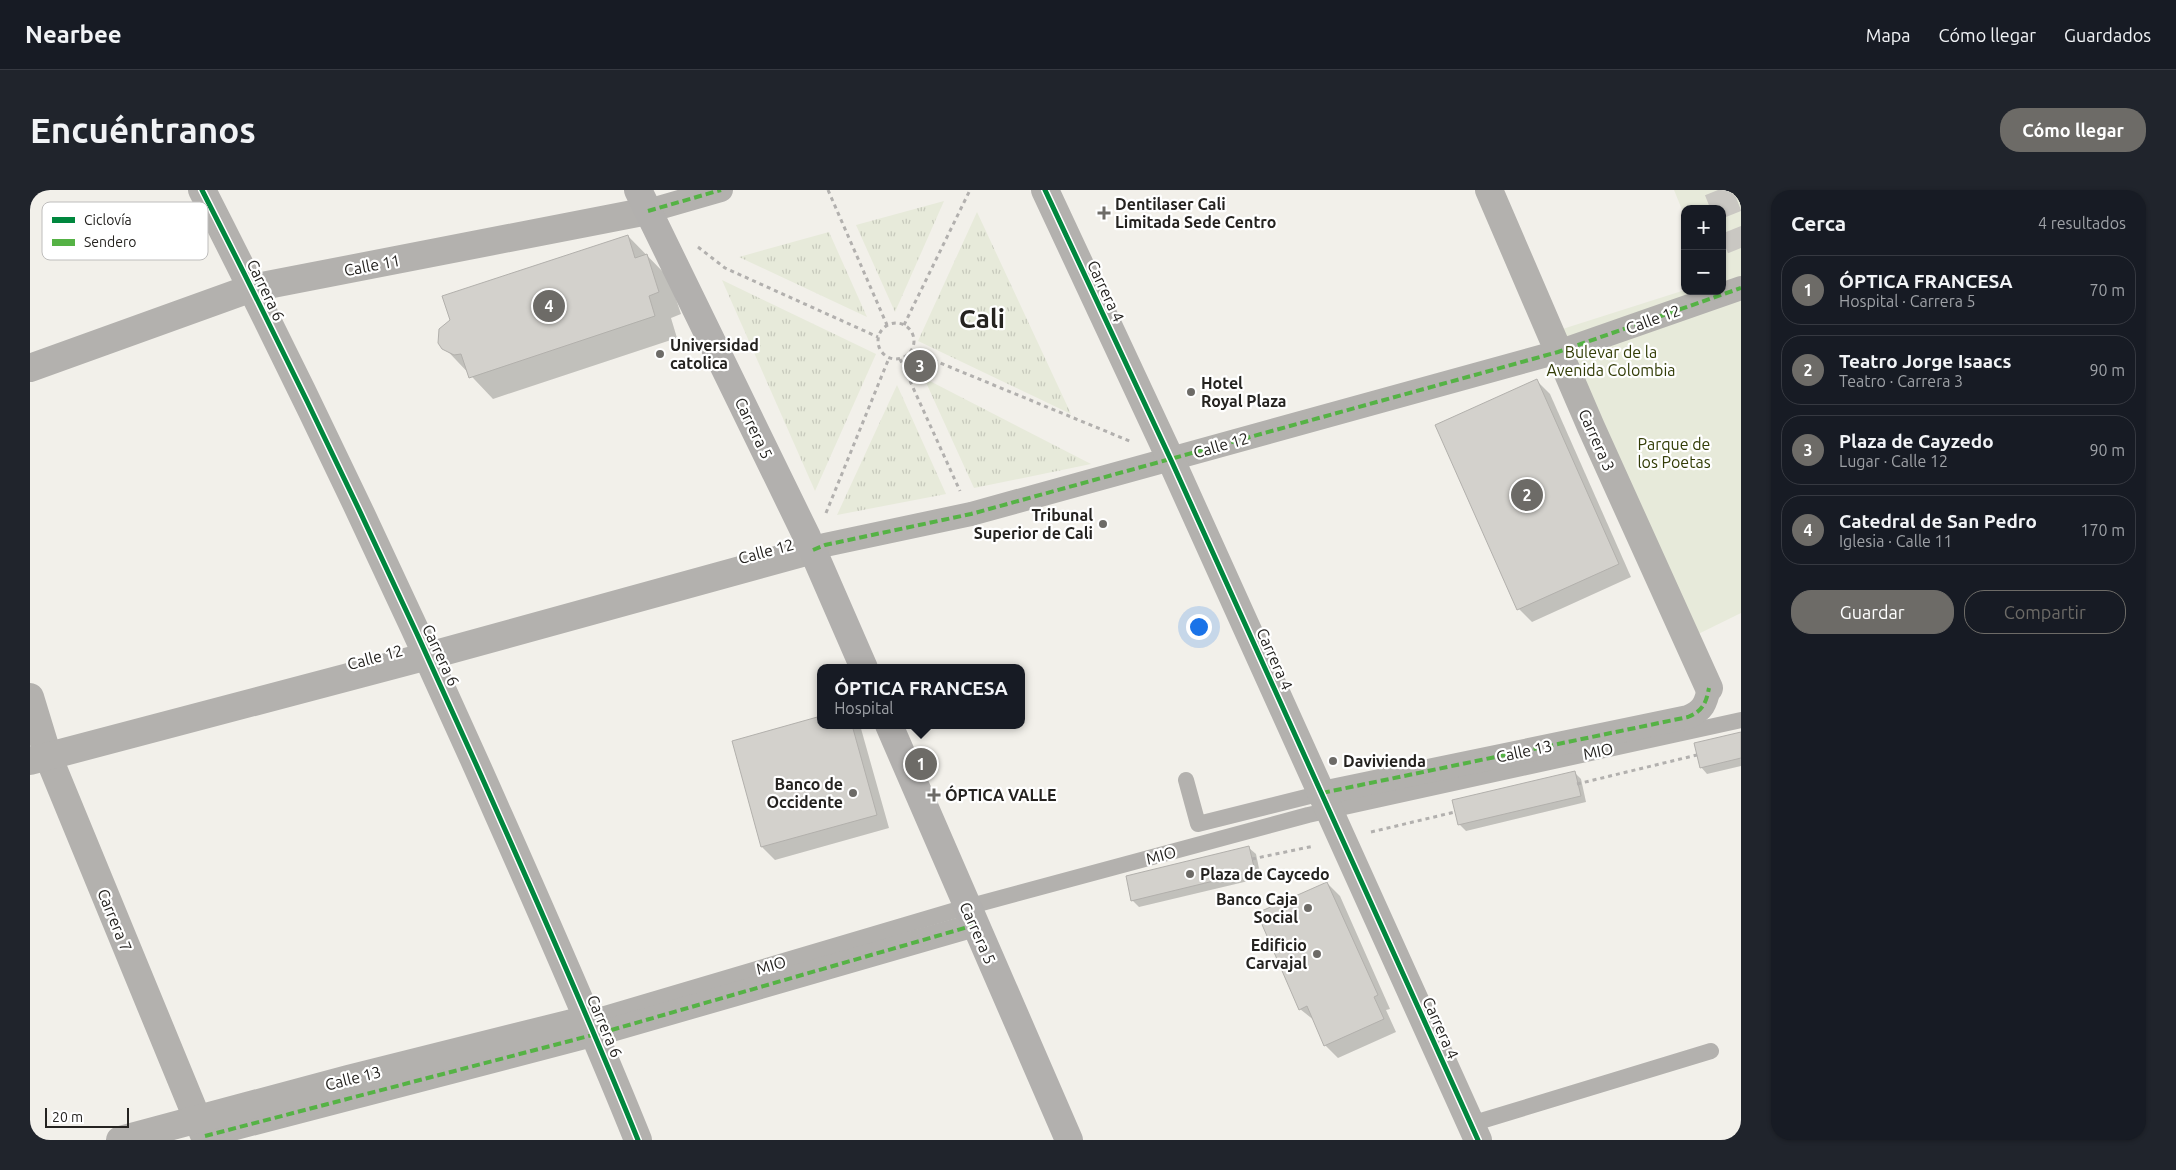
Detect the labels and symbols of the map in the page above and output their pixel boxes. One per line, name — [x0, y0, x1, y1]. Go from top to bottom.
place label: Dentilaser Cali Limitada Sede Centro — [1115, 195, 1276, 231]
legend — [42, 202, 208, 260]
marker: Dentilaser Cali Limitada Sede Centro — [1097, 206, 1111, 220]
text: Ciclovía — [84, 212, 132, 228]
text: Sendero — [84, 234, 136, 250]
street label: Calle 11 — [342, 251, 402, 279]
street label: Carrera 6 — [243, 256, 289, 324]
street label: Carrera 4 — [1084, 257, 1128, 325]
pin: 4 — [533, 287, 565, 325]
street label: Calle 12 — [1623, 301, 1683, 337]
district label: Cali — [959, 304, 1005, 333]
place label: Universidad catolica — [670, 336, 759, 372]
park label: Bulevar de la Avenida Colombia — [1546, 343, 1676, 379]
pin: 3 — [904, 347, 936, 385]
marker: Universidad catolica — [654, 348, 666, 360]
place label: Hotel Royal Plaza — [1201, 374, 1287, 410]
marker: Hotel Royal Plaza — [1185, 386, 1197, 398]
street label: Carrera 5 — [731, 394, 777, 462]
street label: Carrera 3 — [1575, 406, 1619, 474]
street label: Calle 12 — [1191, 428, 1251, 462]
park label: Parque de los Poetas — [1637, 435, 1711, 471]
pin: 2 — [1511, 476, 1543, 514]
place label: Tribunal Superior de Cali — [974, 506, 1093, 542]
marker: Tribunal Superior de Cali — [1097, 518, 1109, 530]
street label: Calle 12 — [736, 535, 796, 567]
your location — [1186, 614, 1212, 640]
street label: Carrera 6 — [419, 621, 463, 689]
street label: Carrera 4 — [1253, 625, 1297, 693]
street label: Calle 12 — [345, 641, 405, 673]
street label: Calle 13 — [1494, 736, 1554, 766]
street label: MIO — [1581, 739, 1615, 763]
pin: 1 — [905, 745, 937, 783]
place label: Davivienda — [1343, 752, 1426, 770]
marker: Davivienda — [1327, 755, 1339, 767]
place label: Banco de Occidente — [767, 775, 843, 811]
place label: ÓPTICA VALLE — [945, 784, 1057, 804]
marker: Banco de Occidente — [847, 787, 859, 799]
marker: ÓPTICA VALLE — [927, 788, 941, 802]
street label: MIO — [1144, 842, 1178, 868]
place label: Plaza de Caycedo — [1200, 865, 1330, 883]
marker: Plaza de Caycedo — [1184, 868, 1196, 880]
street label: Carrera 7 — [94, 886, 136, 954]
place label: Banco Caja Social — [1216, 890, 1298, 926]
street label: Carrera 5 — [956, 899, 1000, 967]
marker: Banco Caja Social — [1302, 902, 1314, 914]
place label: Edificio Carvajal — [1246, 936, 1307, 972]
marker: Edificio Carvajal — [1311, 948, 1323, 960]
street label: MIO — [754, 952, 788, 978]
street label: Carrera 6 — [584, 992, 626, 1060]
street label: Carrera 4 — [1419, 994, 1463, 1062]
street label: Calle 13 — [323, 1062, 383, 1094]
scale bar — [45, 1105, 129, 1128]

